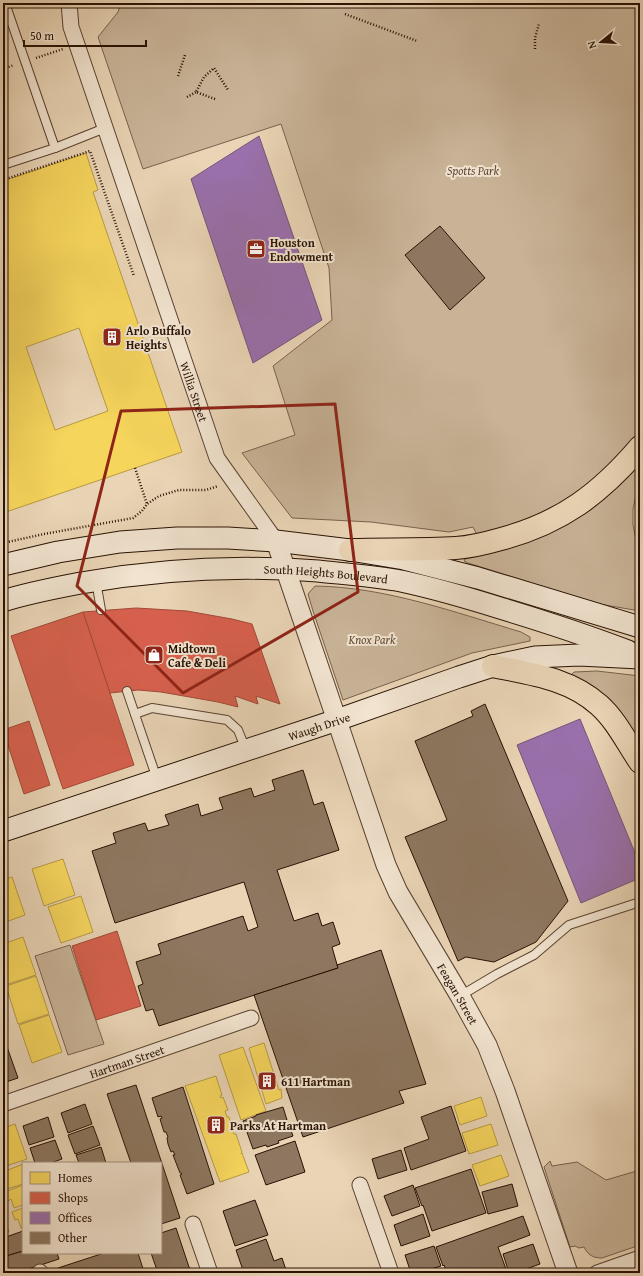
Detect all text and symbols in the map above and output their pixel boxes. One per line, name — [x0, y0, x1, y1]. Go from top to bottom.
scale bar — [24, 22, 146, 48]
north arrow — [581, 22, 621, 62]
text: 50 m — [30, 27, 54, 44]
text: N — [583, 39, 600, 51]
park label: Spotts Park — [447, 162, 500, 179]
place label: Houston Endowment — [270, 234, 334, 265]
office icon: Houston Endowment — [245, 238, 267, 260]
place label: Arlo Buffalo Heights — [126, 322, 191, 353]
building icon: Arlo Buffalo Heights — [101, 326, 123, 348]
street label: Willia Street — [176, 359, 213, 425]
street label: South Heights Boulevard — [264, 560, 390, 587]
park label: Knox Park — [348, 631, 396, 648]
place label: Midtown Cafe & Deli — [168, 640, 226, 671]
shop icon: Midtown Cafe & Deli — [143, 644, 165, 666]
street label: Waugh Drive — [286, 707, 353, 744]
street label: Feagan Street — [434, 960, 483, 1028]
street label: Hartman Street — [87, 1040, 167, 1082]
building icon: 611 Hartman — [256, 1070, 278, 1092]
place label: 611 Hartman — [281, 1073, 350, 1090]
building icon: Parks At Hartman — [205, 1114, 227, 1136]
place label: Parks At Hartman — [230, 1117, 326, 1134]
legend — [22, 1162, 162, 1254]
text: Homes — [58, 1169, 93, 1186]
text: Shops — [58, 1189, 88, 1206]
text: Offices — [58, 1209, 92, 1226]
text: Other — [58, 1229, 87, 1246]

